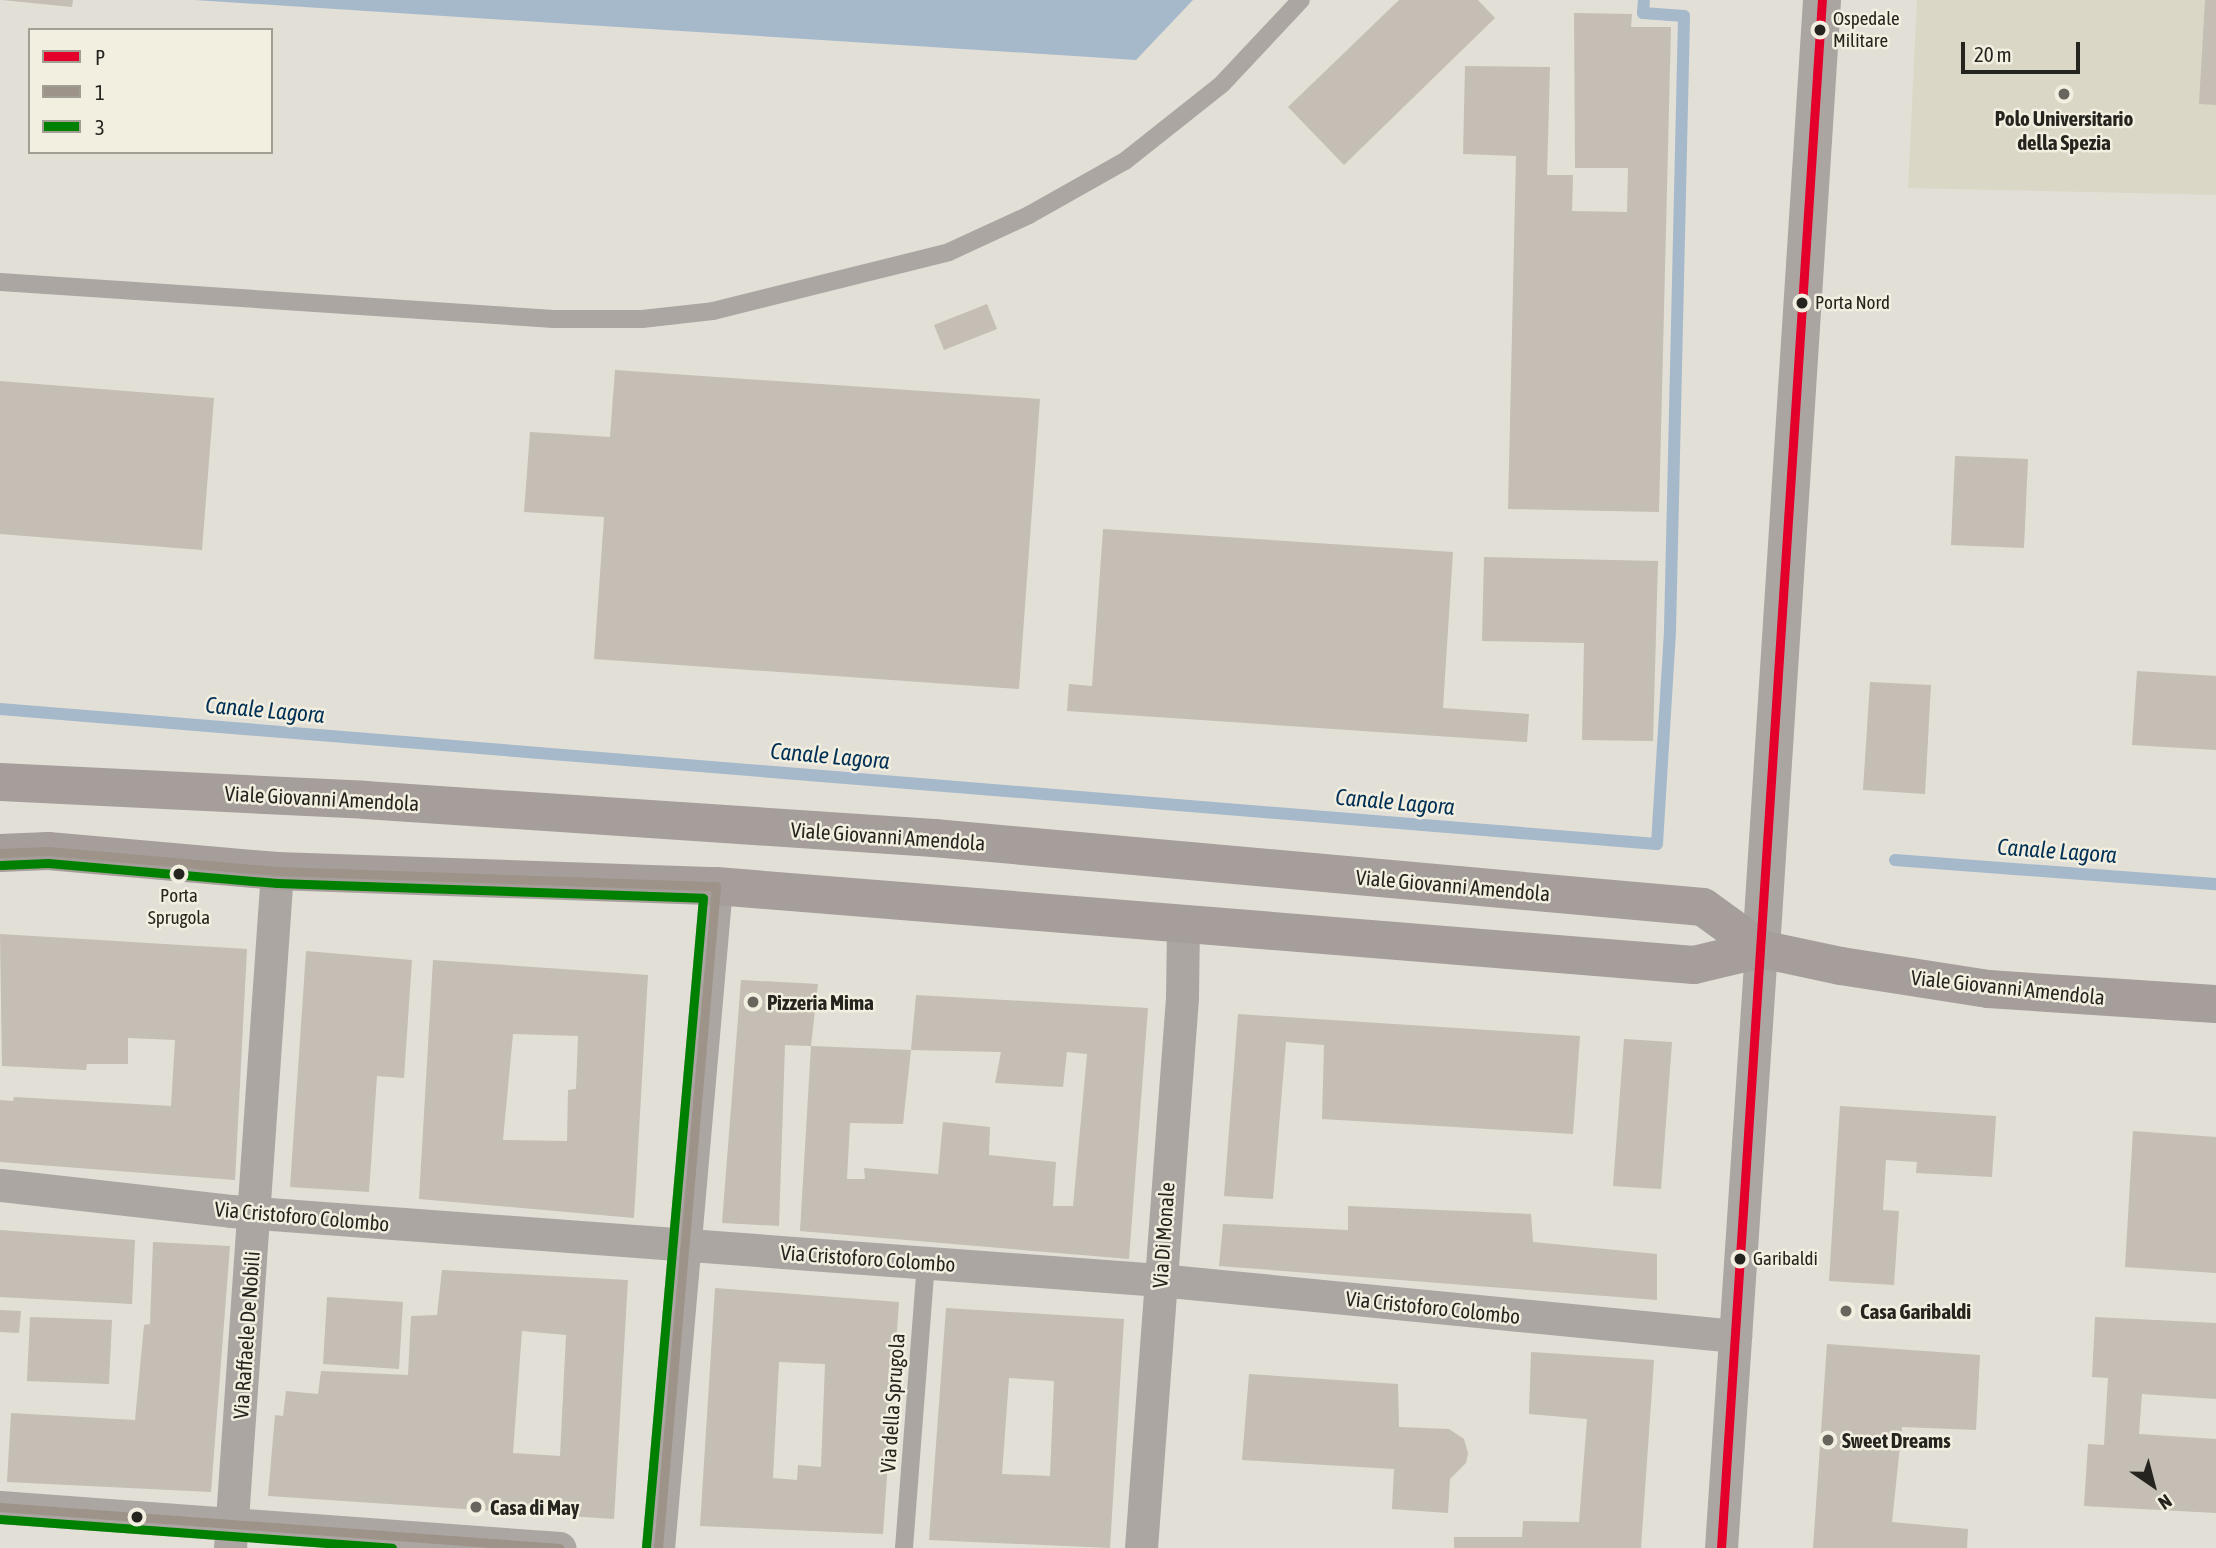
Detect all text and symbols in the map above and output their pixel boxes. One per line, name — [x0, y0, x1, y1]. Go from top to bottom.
place label: Ospedale Militare — [1833, 8, 1900, 52]
marker: Ospedale Militare — [1813, 23, 1827, 37]
legend — [28, 28, 273, 154]
scale bar — [1964, 28, 2083, 72]
text: 20 m — [1974, 42, 2012, 66]
text: P — [95, 45, 105, 69]
text: 1 — [95, 80, 105, 104]
marker: Polo Universitario della Spezia — [2056, 86, 2072, 102]
place label: Polo Universitario della Spezia — [1995, 105, 2133, 155]
text: 3 — [95, 115, 105, 139]
place label: Porta Nord — [1815, 292, 1890, 314]
marker: Porta Nord — [1795, 296, 1809, 310]
water label: Canale Lagora — [204, 691, 326, 729]
water label: Canale Lagora — [769, 737, 891, 775]
street label: Viale Giovanni Amendola — [224, 780, 420, 816]
water label: Canale Lagora — [1334, 783, 1456, 821]
street label: Viale Giovanni Amendola — [790, 817, 986, 855]
water label: Canale Lagora — [1996, 833, 2118, 869]
street label: Viale Giovanni Amendola — [1355, 864, 1551, 906]
marker: Porta Sprugola — [172, 867, 186, 881]
place label: Porta Sprugola — [148, 885, 210, 929]
street label: Viale Giovanni Amendola — [1910, 964, 2106, 1010]
place label: Pizzeria Mima — [767, 989, 874, 1015]
marker: Pizzeria Mima — [745, 994, 761, 1010]
street label: Via Di Monale — [1147, 1181, 1179, 1289]
street label: Via Cristoforo Colombo — [214, 1196, 390, 1236]
street label: Via Cristoforo Colombo — [780, 1239, 956, 1277]
place label: Garibaldi — [1753, 1248, 1818, 1270]
street label: Via Raffaele De Nobili — [228, 1250, 264, 1420]
marker: Garibaldi — [1733, 1252, 1747, 1266]
street label: Via Cristoforo Colombo — [1344, 1285, 1522, 1329]
place label: Casa Garibaldi — [1860, 1298, 1971, 1324]
marker: Casa Garibaldi — [1838, 1303, 1854, 1319]
street label: Via della Sprugola — [875, 1332, 909, 1474]
place label: Sweet Dreams — [1842, 1427, 1951, 1453]
marker: Sweet Dreams — [1820, 1432, 1836, 1448]
north arrow — [2118, 1450, 2188, 1520]
text: N — [2154, 1490, 2176, 1514]
place label: Casa di May — [490, 1494, 579, 1520]
marker: Casa di May — [468, 1499, 484, 1515]
unlabelled marker — [130, 1510, 144, 1524]

